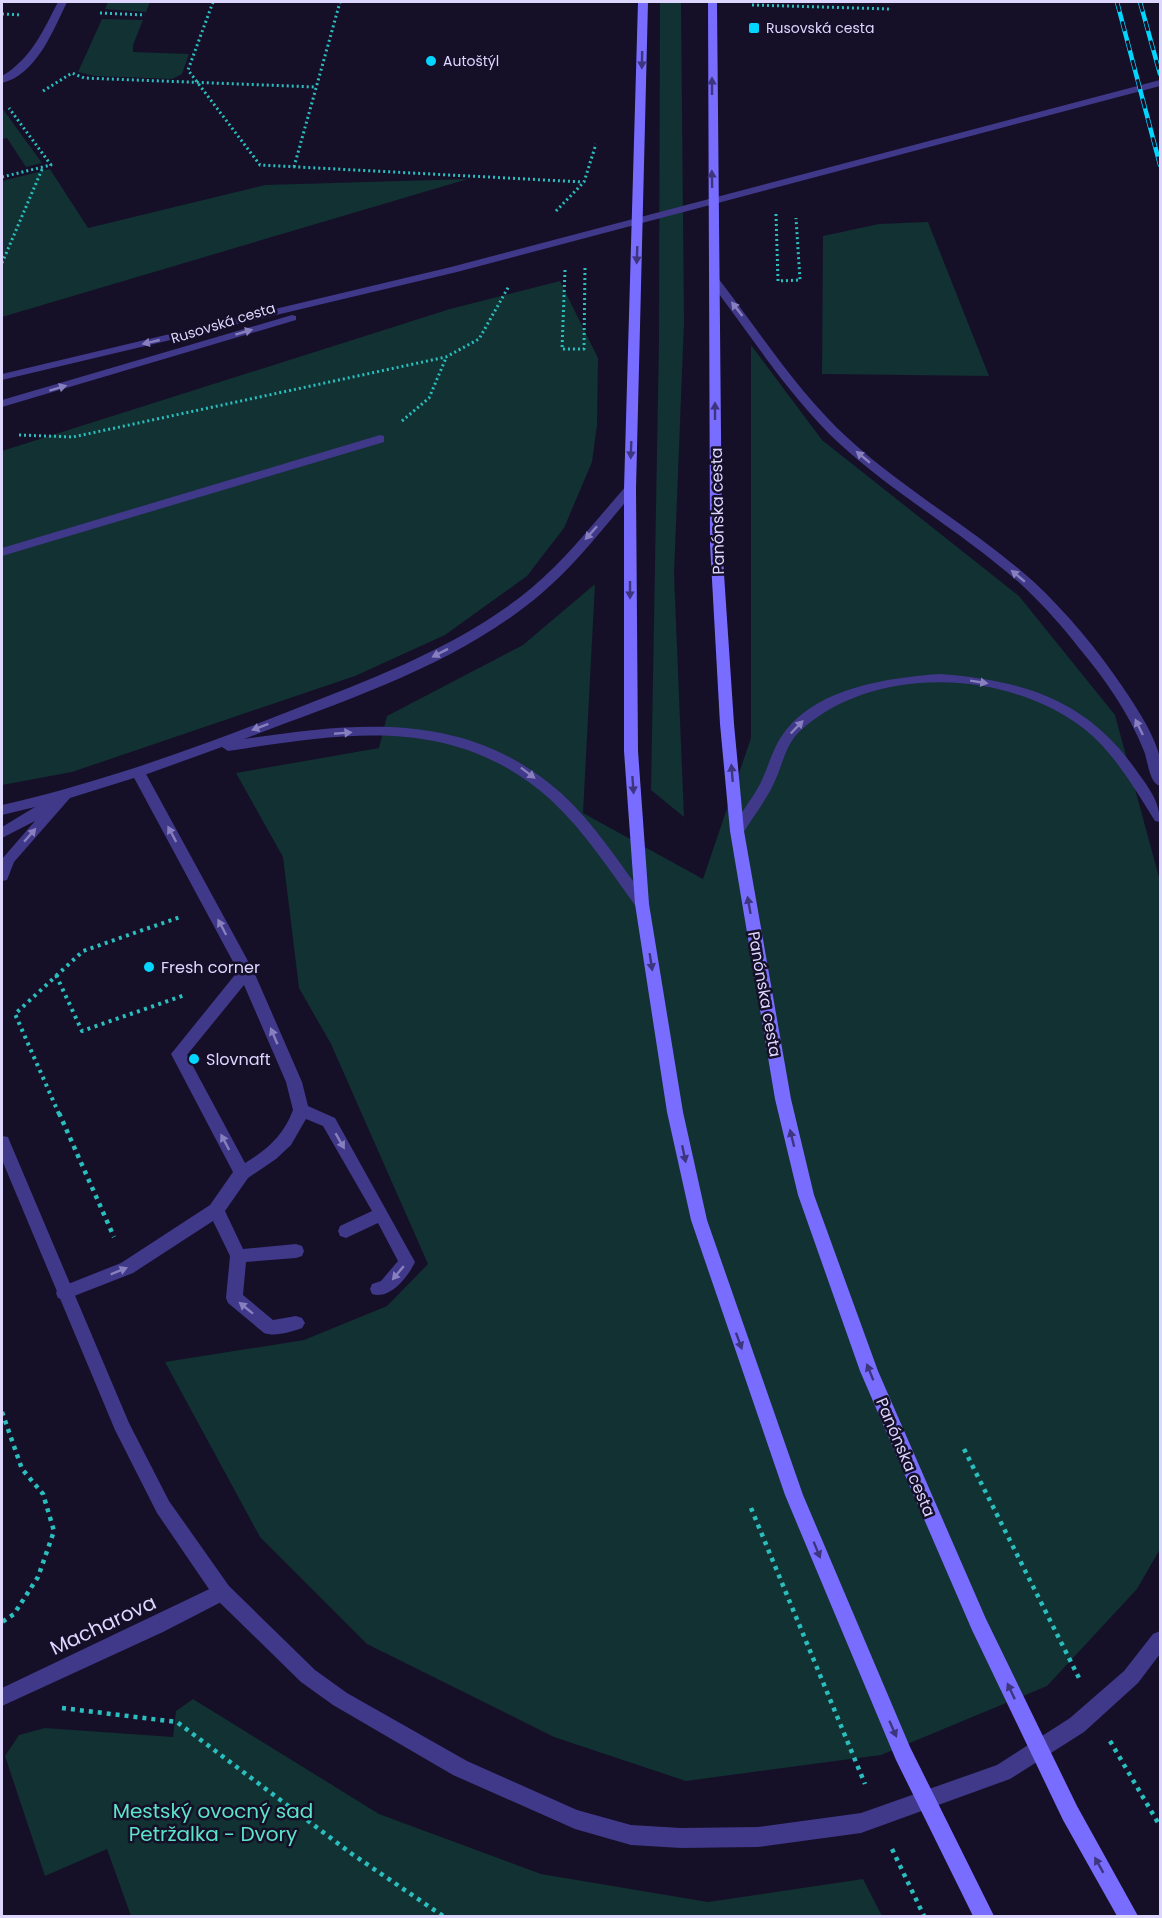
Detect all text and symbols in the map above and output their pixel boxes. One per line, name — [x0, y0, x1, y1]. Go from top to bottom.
place label: Rusovská cesta — [766, 18, 874, 38]
marker: Rusovská cesta — [747, 21, 761, 35]
one-way arrow — [637, 50, 646, 69]
place label: Autoštýl — [443, 51, 499, 71]
marker: Autoštýl — [424, 54, 438, 68]
one-way arrow — [707, 77, 717, 96]
one-way arrow — [707, 170, 717, 189]
one-way arrow — [632, 245, 641, 264]
street label: Rusovská cesta — [168, 298, 278, 348]
one-way arrow — [732, 302, 744, 317]
one-way arrow — [235, 327, 253, 336]
one-way arrow — [142, 337, 160, 347]
one-way arrow — [49, 383, 67, 392]
one-way arrow — [710, 401, 720, 420]
one-way arrow — [627, 440, 636, 459]
street label: Panónska cesta — [705, 447, 730, 575]
one-way arrow — [855, 451, 871, 464]
one-way arrow — [585, 525, 598, 540]
one-way arrow — [1011, 570, 1026, 583]
one-way arrow — [625, 580, 635, 599]
one-way arrow — [431, 648, 448, 658]
one-way arrow — [970, 678, 989, 687]
one-way arrow — [1135, 719, 1144, 736]
one-way arrow — [789, 720, 803, 734]
one-way arrow — [251, 723, 269, 733]
one-way arrow — [333, 728, 352, 737]
one-way arrow — [727, 764, 737, 783]
one-way arrow — [521, 767, 536, 779]
one-way arrow — [628, 775, 638, 794]
one-way arrow — [168, 825, 178, 843]
one-way arrow — [23, 828, 36, 843]
one-way arrow — [745, 896, 754, 915]
one-way arrow — [217, 918, 227, 935]
street label: Panónska cesta — [742, 930, 787, 1059]
one-way arrow — [647, 952, 656, 971]
place label: Fresh corner — [161, 956, 260, 979]
marker: Fresh corner — [142, 960, 156, 974]
one-way arrow — [269, 1027, 278, 1044]
place label: Slovnaft — [206, 1048, 271, 1071]
marker: Slovnaft — [187, 1052, 201, 1066]
one-way arrow — [787, 1129, 797, 1148]
one-way arrow — [335, 1133, 345, 1150]
one-way arrow — [220, 1134, 230, 1151]
one-way arrow — [680, 1144, 689, 1163]
one-way arrow — [391, 1265, 404, 1281]
one-way arrow — [110, 1266, 128, 1276]
one-way arrow — [239, 1302, 254, 1315]
one-way arrow — [735, 1332, 745, 1350]
one-way arrow — [865, 1363, 874, 1381]
street label: Panónska cesta — [870, 1394, 941, 1520]
one-way arrow — [812, 1541, 822, 1559]
street label: Macharova — [45, 1588, 161, 1662]
one-way arrow — [1007, 1683, 1016, 1700]
one-way arrow — [889, 1720, 898, 1738]
park label: Mestský ovocný sad Petržalka - Dvory — [113, 1797, 313, 1848]
one-way arrow — [1094, 1856, 1104, 1873]

